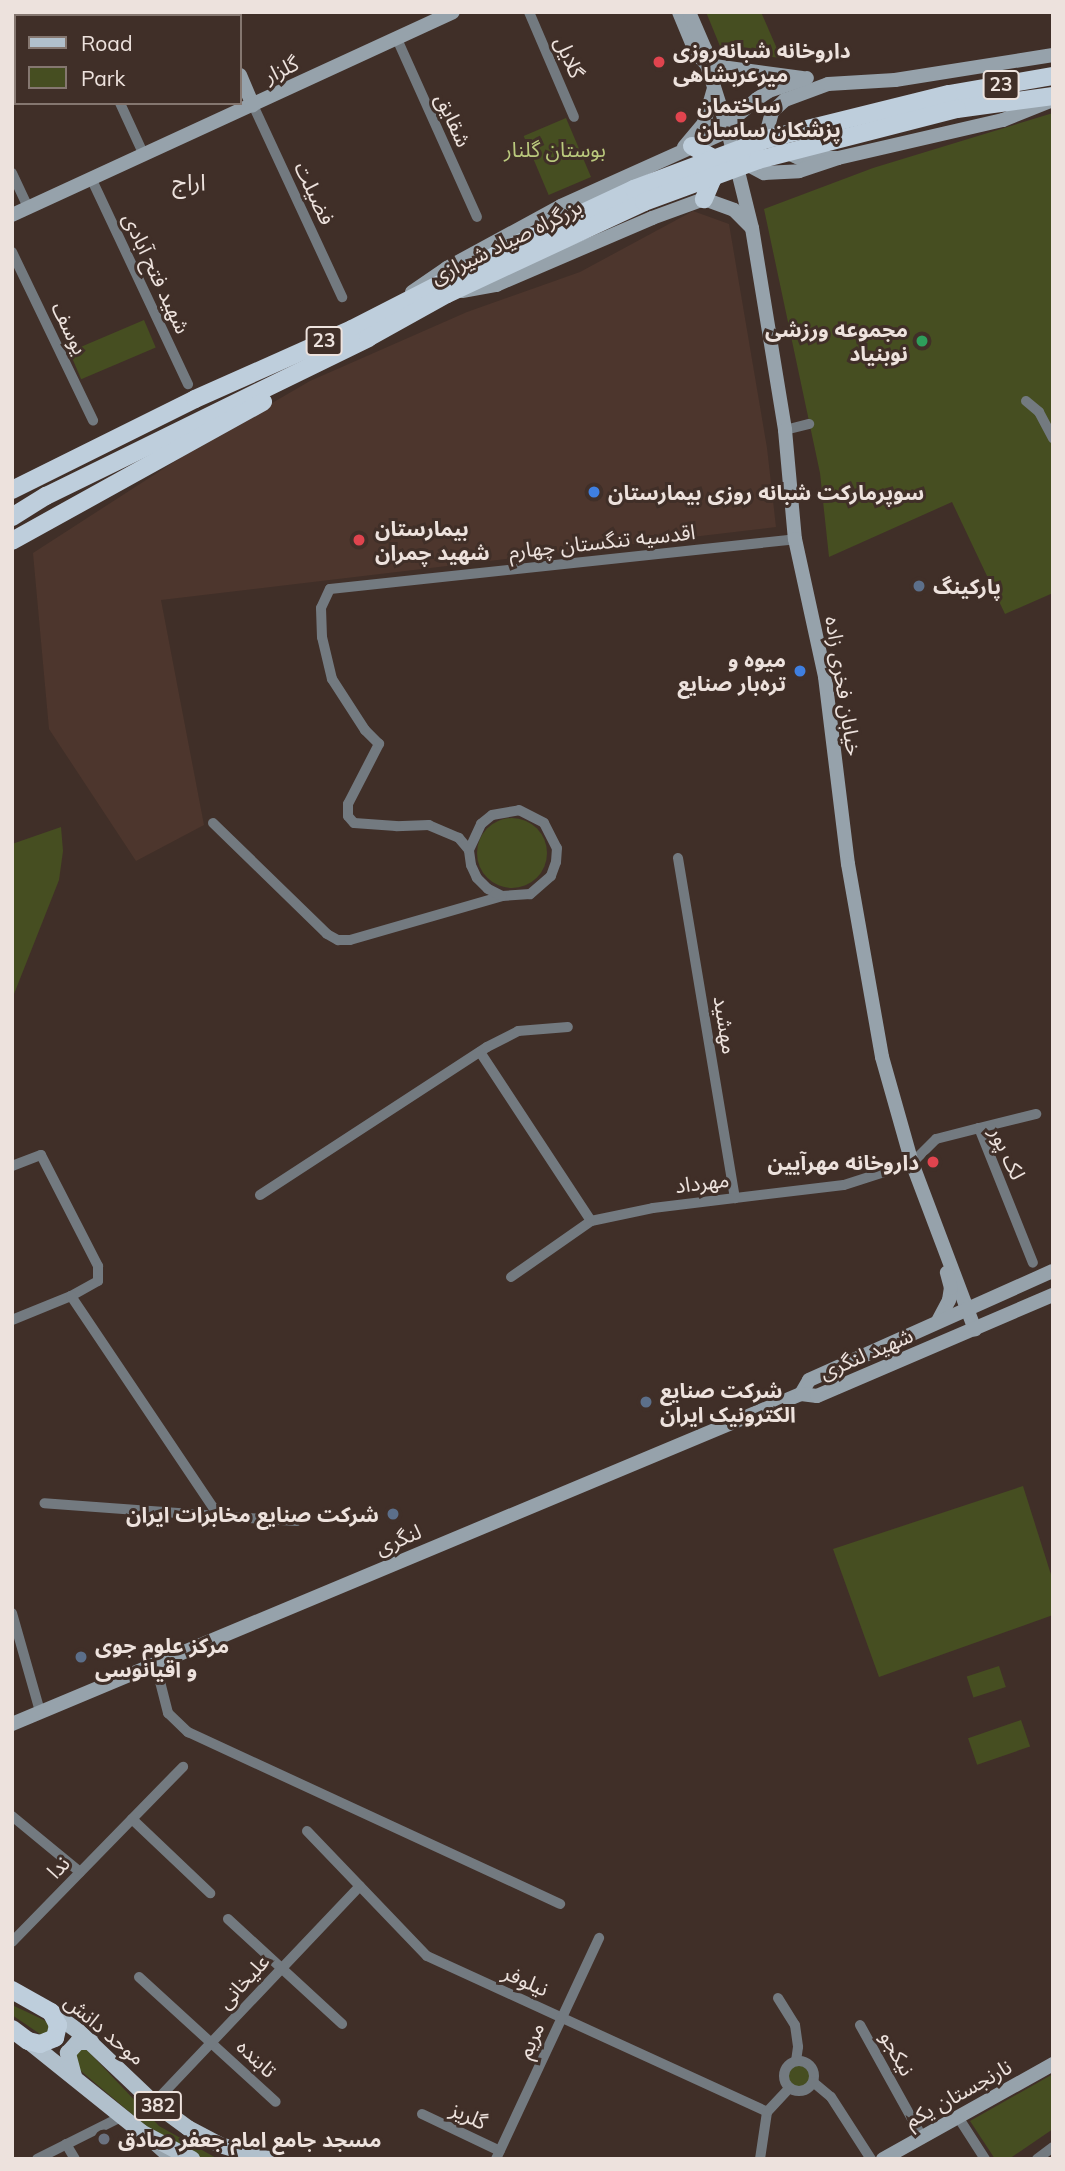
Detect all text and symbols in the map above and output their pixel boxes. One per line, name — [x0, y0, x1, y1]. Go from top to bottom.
legend — [14, 14, 242, 105]
text: Road — [81, 30, 132, 56]
street label: گلایل — [550, 32, 590, 82]
place label: داروخانه شبانه‌روزی میرعربشاهی — [673, 37, 851, 87]
street label: گلزار — [260, 50, 302, 88]
marker: داروخانه شبانه‌روزی میرعربشاهی — [651, 54, 667, 70]
text: Park — [81, 65, 125, 91]
road number: 23 — [982, 69, 1020, 100]
street label: شقایق — [431, 89, 477, 151]
place label: ساختمان پزشکان ساسان — [697, 92, 841, 142]
marker: ساختمان پزشکان ساسان — [671, 107, 691, 127]
park label: بوستان گلنار — [504, 136, 606, 162]
street label: فضیلت — [290, 158, 340, 228]
district label: اراج — [172, 168, 206, 196]
street label: بزرگراه صیاد شیرازی — [426, 193, 586, 289]
street label: شهید فتح آبادی — [118, 208, 196, 338]
street label: یوسف — [46, 297, 94, 359]
place label: مجموعه ورزشی نوبنیاد — [765, 316, 908, 366]
road number: 23 — [305, 326, 343, 356]
marker: مجموعه ورزشی نوبنیاد — [914, 333, 930, 349]
place label: سوپرمارکت شبانه روزی بیمارستان — [608, 479, 924, 505]
marker: سوپرمارکت شبانه روزی بیمارستان — [586, 484, 602, 500]
place label: بیمارستان شهید چمران — [375, 515, 490, 565]
street label: اقدسیه تنگستان چهارم — [507, 519, 697, 563]
marker: بیمارستان شهید چمران — [349, 530, 369, 550]
place label: پارکینگ — [933, 573, 1001, 599]
marker: پارکینگ — [911, 578, 927, 594]
street label: خیابان فخری زاده — [821, 614, 867, 758]
place label: میوه و تره‌بار صنایع — [678, 646, 786, 696]
marker: میوه و تره‌بار صنایع — [792, 663, 808, 679]
street label: مهشید — [709, 994, 743, 1056]
street label: لک پور — [985, 1123, 1031, 1183]
place label: داروخانه مهرآیین — [768, 1149, 919, 1175]
marker: داروخانه مهرآیین — [925, 1154, 941, 1170]
street label: مهرداد — [673, 1166, 731, 1198]
street label: شهید لنگری — [815, 1322, 917, 1384]
place label: شرکت صنایع الکترونیک ایران — [660, 1377, 796, 1427]
marker: شرکت صنایع الکترونیک ایران — [638, 1394, 654, 1410]
place label: شرکت صنایع مخابرات ایران — [126, 1501, 379, 1527]
marker: شرکت صنایع مخابرات ایران — [385, 1506, 401, 1522]
street label: لنگری — [371, 1518, 425, 1560]
place label: مرکز علوم جوی و اقیانوسی — [95, 1632, 229, 1682]
marker: مرکز علوم جوی و اقیانوسی — [73, 1649, 89, 1665]
street label: ندا — [41, 1850, 75, 1884]
street label: علیخانی — [212, 1949, 274, 2013]
street label: نیلوفر — [499, 1959, 553, 2001]
street label: موحد دانش — [60, 1988, 150, 2070]
street label: مریم — [511, 2018, 549, 2062]
street label: نیکجو — [875, 2026, 921, 2080]
street label: تابنده — [232, 2033, 282, 2083]
street label: نارنجستان یکم — [900, 2053, 1016, 2133]
road number: 382 — [134, 2090, 182, 2122]
street label: گلریز — [447, 2096, 491, 2134]
place label: مسجد جامع امام جعفر صادق — [118, 2126, 381, 2152]
marker: مسجد جامع امام جعفر صادق — [96, 2131, 112, 2147]

